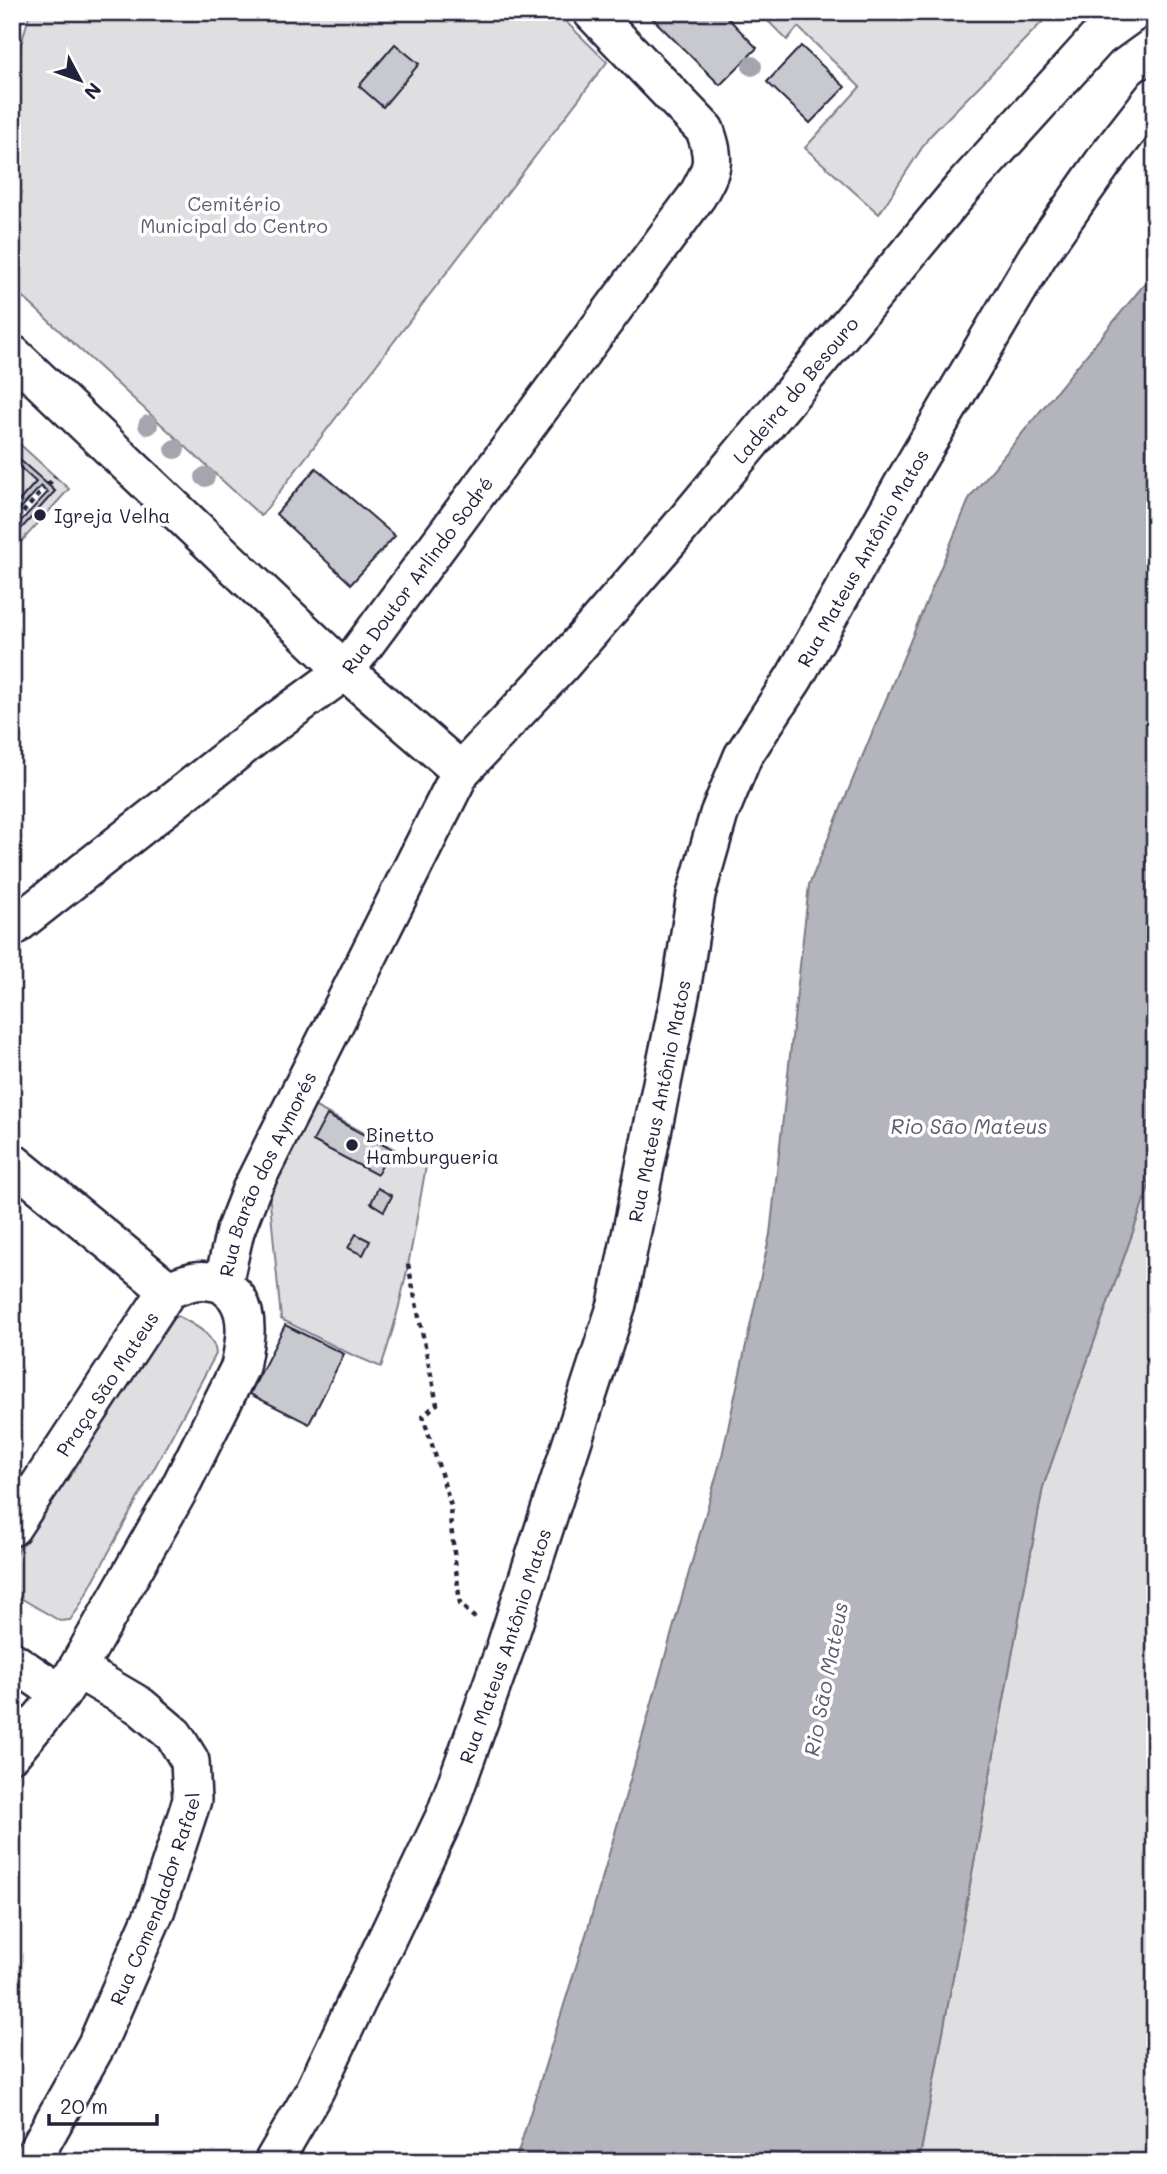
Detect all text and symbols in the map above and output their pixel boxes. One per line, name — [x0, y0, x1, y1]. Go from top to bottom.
north arrow — [46, 46, 116, 116]
text: N — [79, 78, 107, 105]
park label: Cemitério Municipal do Centro — [140, 191, 328, 238]
street label: Ladeira do Besouro — [726, 311, 863, 468]
street label: Rua Mateus Antônio Matos — [791, 444, 934, 671]
street label: Rua Doutor Arlindo Sodré — [335, 471, 498, 678]
place label: Igreja Velha — [54, 503, 170, 528]
marker: Igreja Velha — [32, 507, 48, 523]
street label: Rua Mateus Antônio Matos — [622, 978, 695, 1224]
street label: Rua Barão dos Aymorés — [213, 1067, 321, 1279]
water label: Rio São Mateus — [891, 1112, 1047, 1139]
place label: Binetto Hamburgueria — [366, 1122, 499, 1169]
marker: Binetto Hamburgueria — [344, 1137, 360, 1153]
street label: Praça São Mateus — [50, 1306, 163, 1461]
street label: Rua Mateus Antônio Matos — [453, 1525, 556, 1766]
water label: Rio São Mateus — [797, 1599, 853, 1759]
street label: Rua Comendador Rafael — [103, 1792, 205, 2009]
scale bar — [49, 2083, 158, 2127]
text: 20 m — [60, 2092, 108, 2119]

